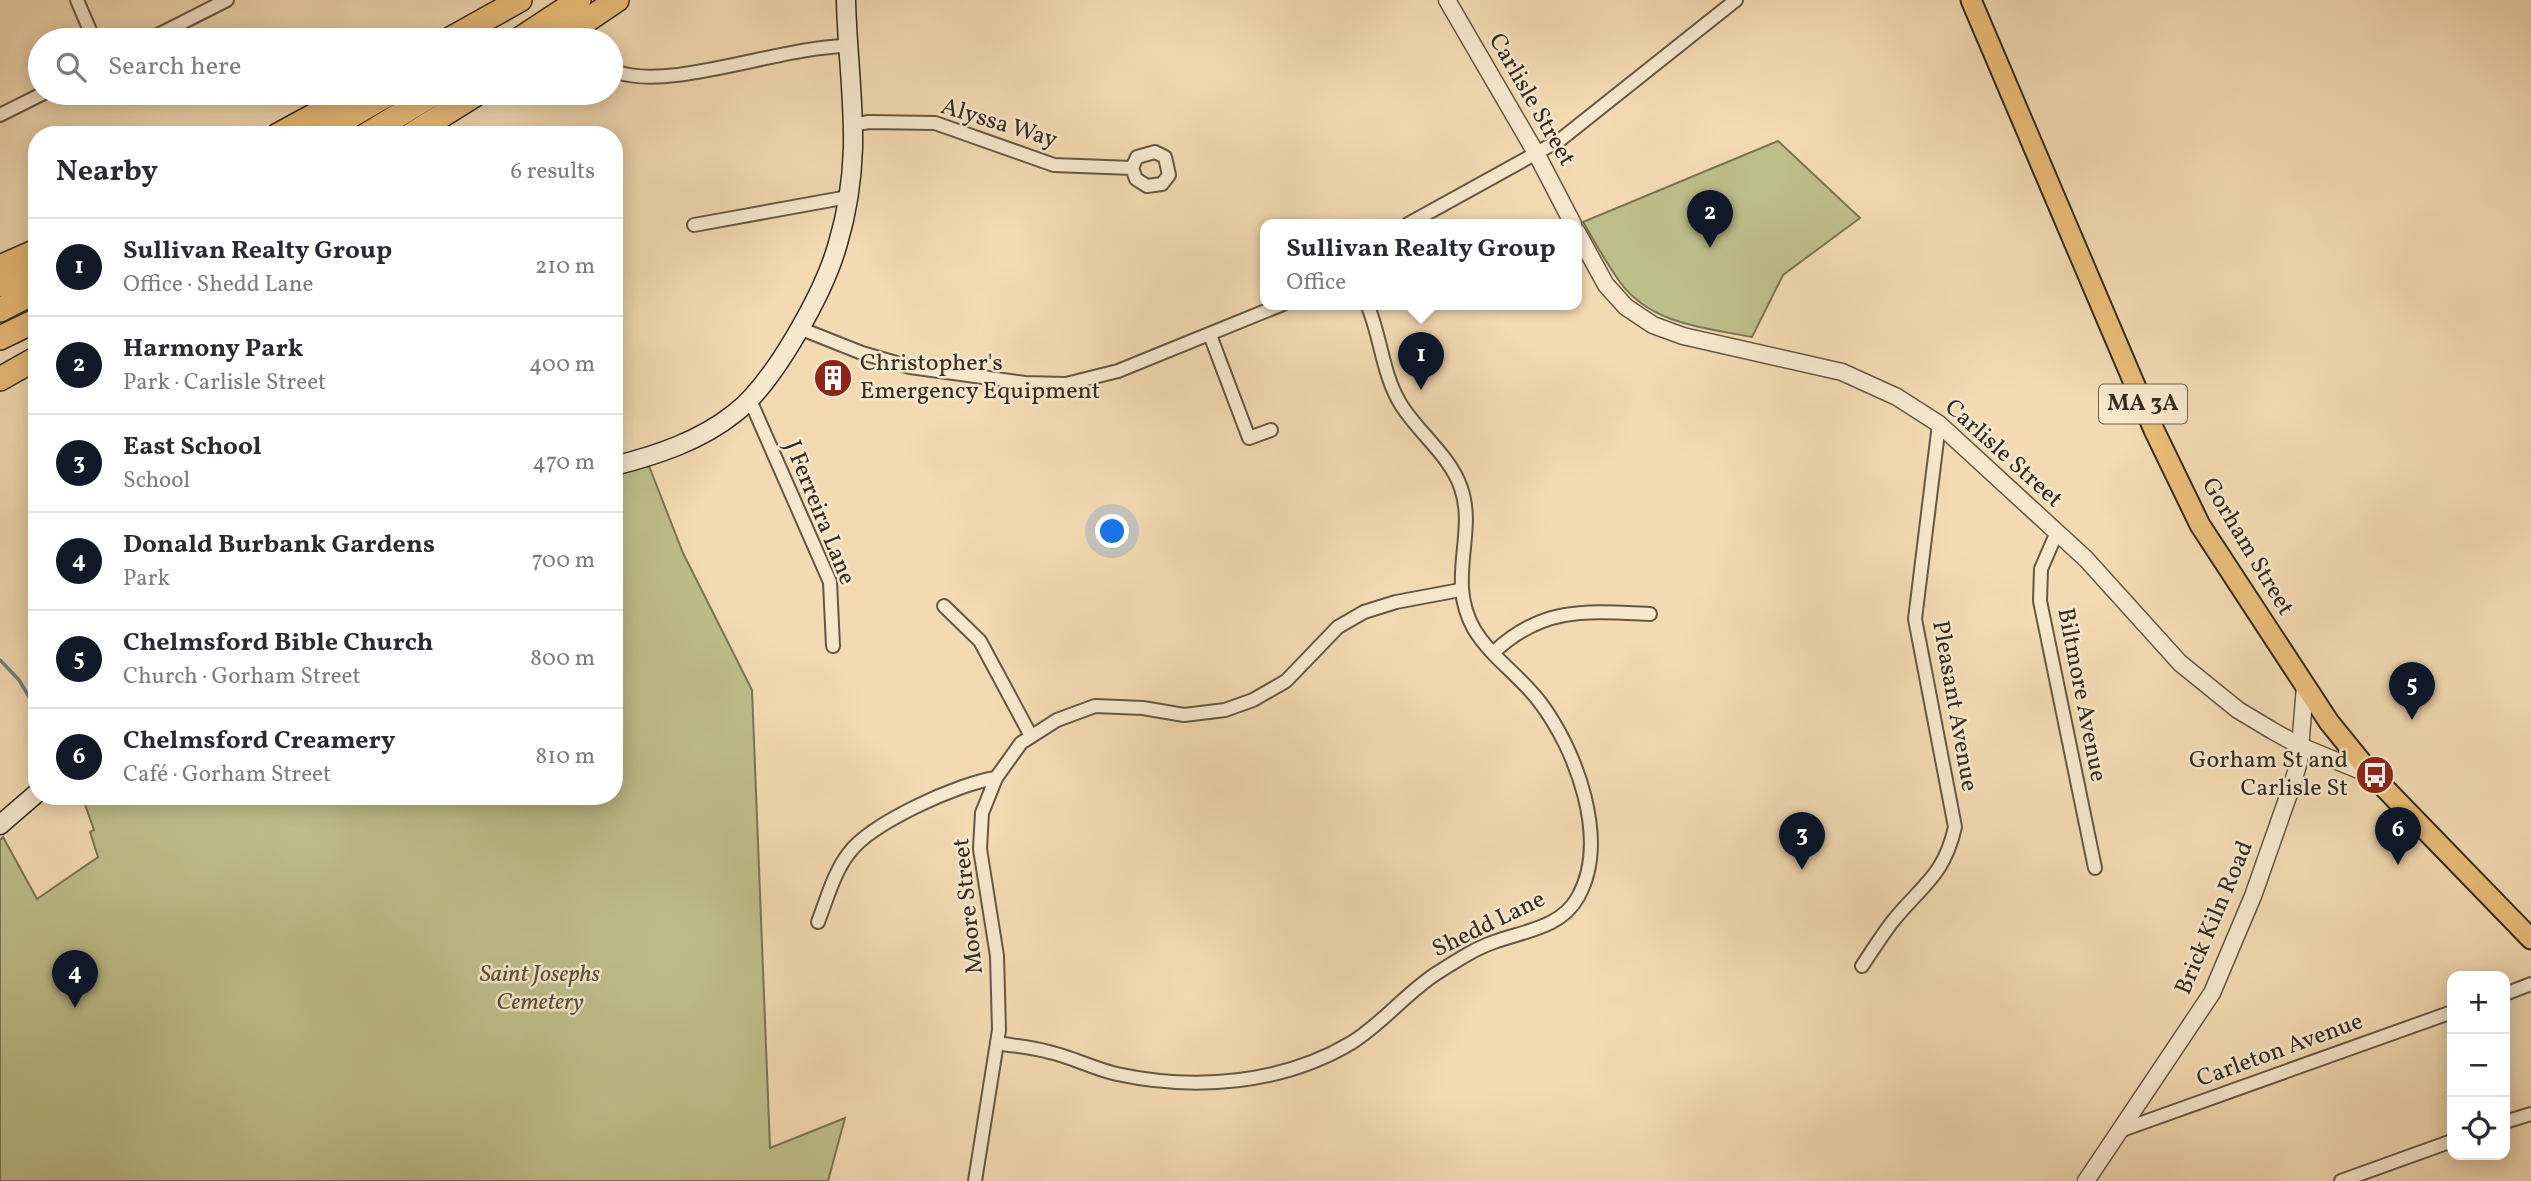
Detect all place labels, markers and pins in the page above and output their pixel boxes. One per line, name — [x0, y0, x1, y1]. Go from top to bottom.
pin: 2 — [1687, 190, 1733, 248]
pin: 1 — [1398, 332, 1444, 390]
place label: Christopher's Emergency Equipment — [860, 347, 1100, 409]
building icon: Christopher's Emergency Equipment — [812, 357, 854, 399]
pin: 5 — [2389, 662, 2435, 720]
place label: Gorham St and Carlisle St — [2189, 744, 2348, 806]
bus stop icon: Gorham St and Carlisle St — [2354, 754, 2396, 796]
pin: 6 — [2375, 807, 2421, 865]
pin: 3 — [1779, 812, 1825, 870]
pin: 4 — [52, 950, 98, 1008]

